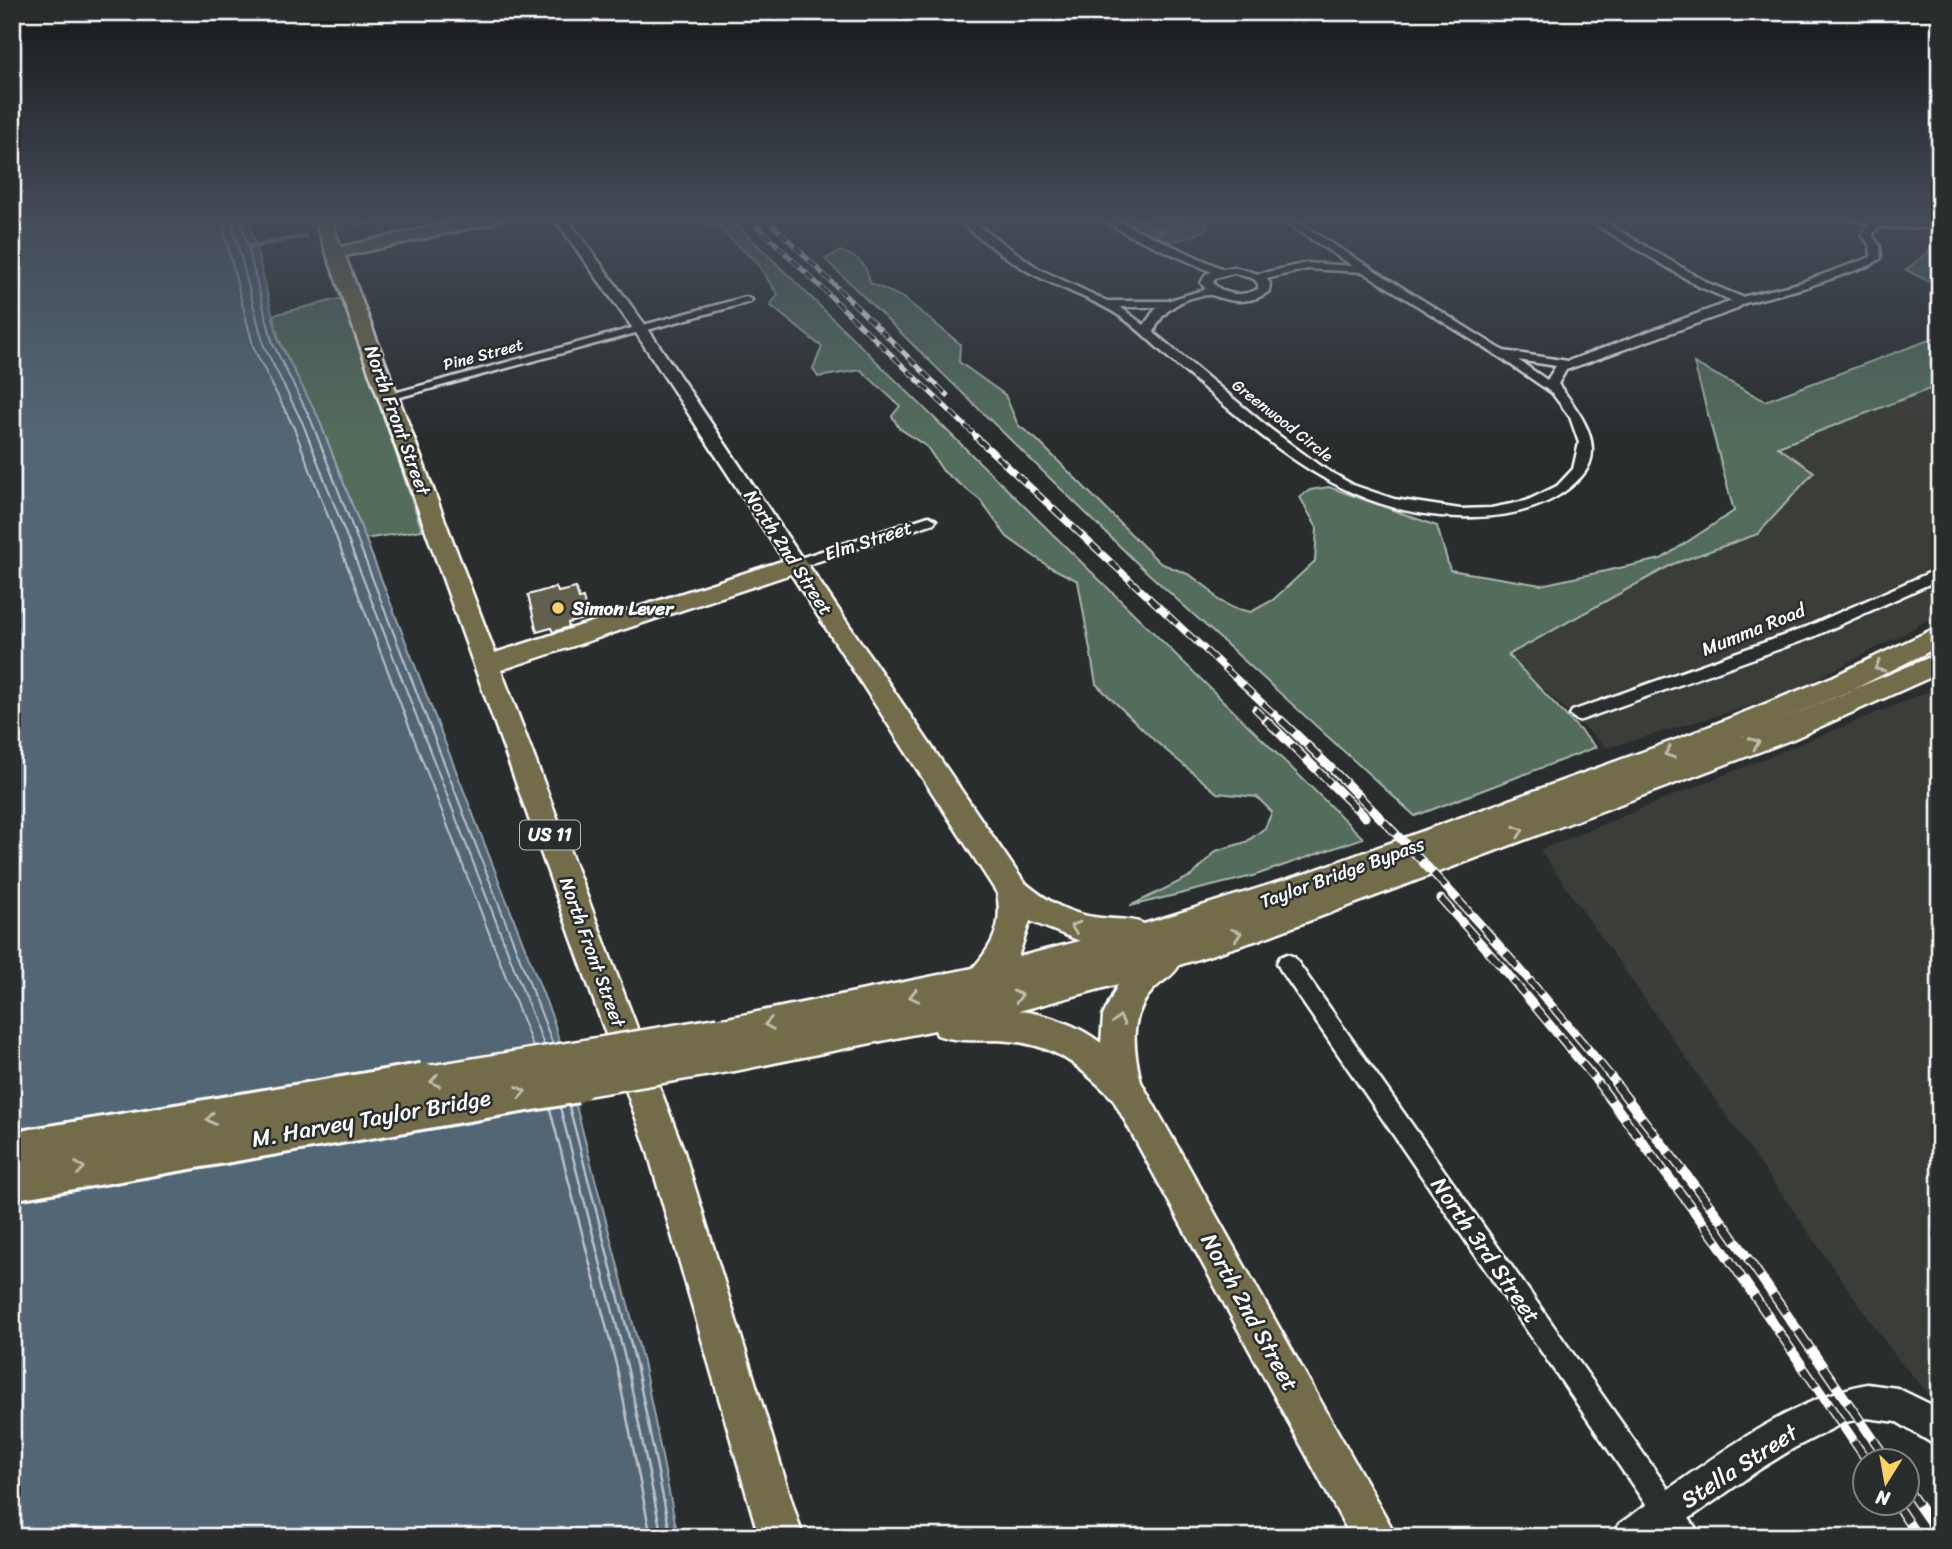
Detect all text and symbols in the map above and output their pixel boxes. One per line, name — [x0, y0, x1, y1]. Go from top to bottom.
street label: Pine Street — [440, 330, 526, 379]
street label: North Front Street — [355, 340, 440, 501]
street label: Greenwood Circle — [1225, 371, 1340, 470]
street label: North 2nd Street — [735, 482, 842, 622]
street label: Elm Street — [820, 511, 916, 570]
place label: Simon Lever — [571, 592, 675, 625]
street label: Mumma Road — [1696, 593, 1812, 665]
marker: Simon Lever — [550, 600, 566, 616]
one-way arrow — [1874, 658, 1886, 672]
one-way arrow — [1748, 737, 1760, 751]
one-way arrow — [1663, 744, 1675, 758]
road number: US 11 — [520, 820, 580, 850]
one-way arrow — [1512, 825, 1524, 839]
street label: Taylor Bridge Bypass — [1255, 827, 1429, 918]
street label: North Front Street — [550, 872, 635, 1033]
one-way arrow — [1070, 920, 1082, 935]
one-way arrow — [1230, 928, 1243, 942]
one-way arrow — [908, 987, 920, 1002]
one-way arrow — [1012, 990, 1024, 1004]
one-way arrow — [1111, 1014, 1126, 1026]
one-way arrow — [763, 1016, 775, 1031]
one-way arrow — [429, 1073, 441, 1088]
street label: M. Harvey Taylor Bridge — [248, 1077, 494, 1160]
one-way arrow — [515, 1085, 527, 1100]
one-way arrow — [205, 1111, 217, 1126]
one-way arrow — [74, 1161, 85, 1176]
street label: North 3rd Street — [1419, 1168, 1552, 1333]
street label: North 2nd Street — [1189, 1225, 1310, 1399]
street label: Stella Street — [1672, 1412, 1808, 1520]
north arrow — [1850, 1448, 1920, 1518]
text: N — [1872, 1481, 1893, 1516]

